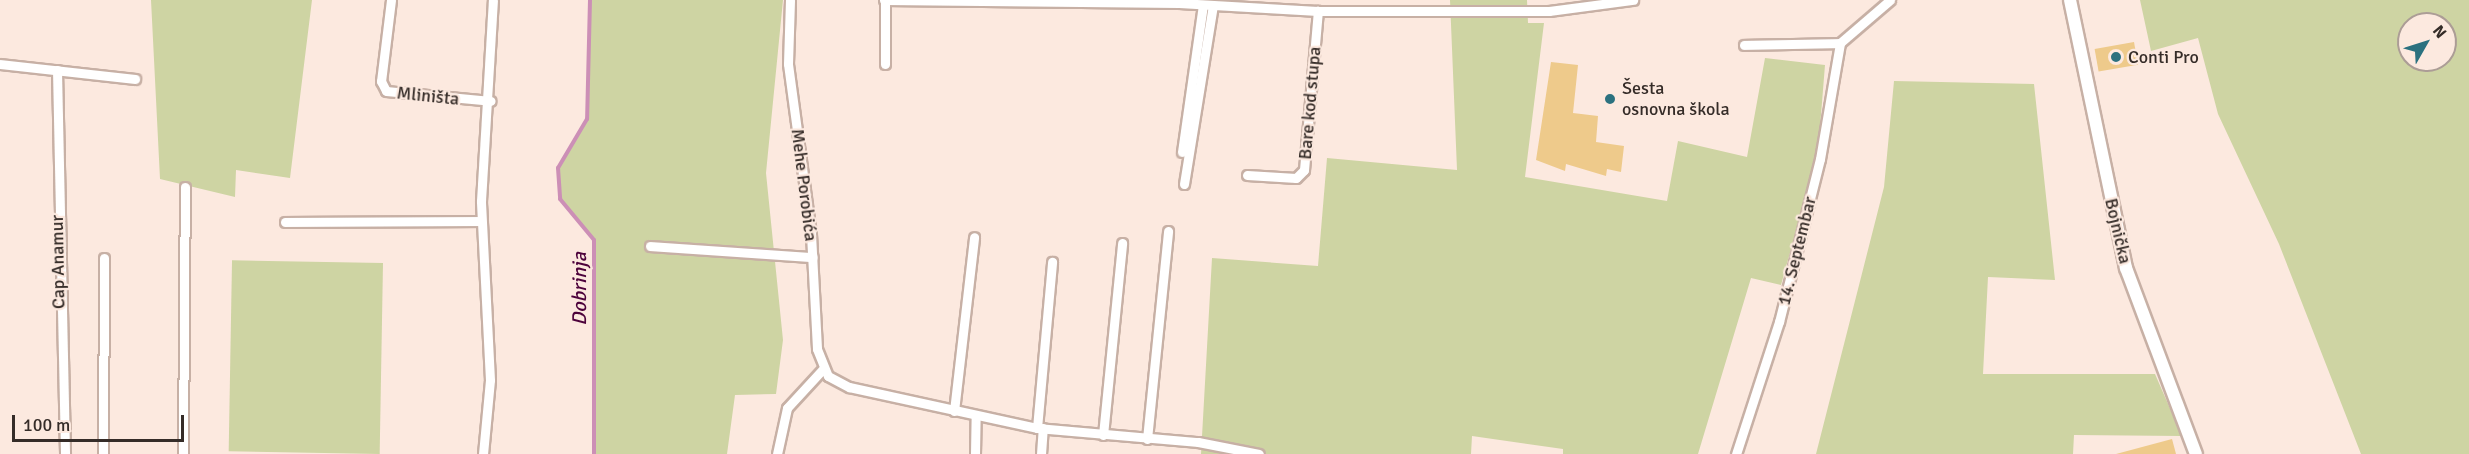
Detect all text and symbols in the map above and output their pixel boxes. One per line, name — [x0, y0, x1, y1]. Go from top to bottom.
north arrow — [2397, 12, 2457, 72]
text: N — [2428, 21, 2451, 43]
street label: Bare kod stupa — [1294, 46, 1326, 160]
place label: Conti Pro — [2128, 46, 2199, 68]
marker: Conti Pro — [2109, 50, 2123, 64]
place label: Šesta osnovna škola — [1622, 78, 1730, 121]
street label: Mliništa — [396, 82, 460, 110]
marker: Šesta osnovna škola — [1603, 92, 1617, 106]
street label: Mehe Porobića — [786, 128, 822, 242]
street label: 14. Septembar — [1773, 194, 1821, 308]
street label: Bojnička — [2100, 196, 2136, 266]
street label: Cap Anamur — [46, 215, 70, 309]
water label: Dobrinja — [567, 252, 591, 326]
scale bar — [15, 403, 188, 441]
text: 100 m — [23, 414, 70, 436]

